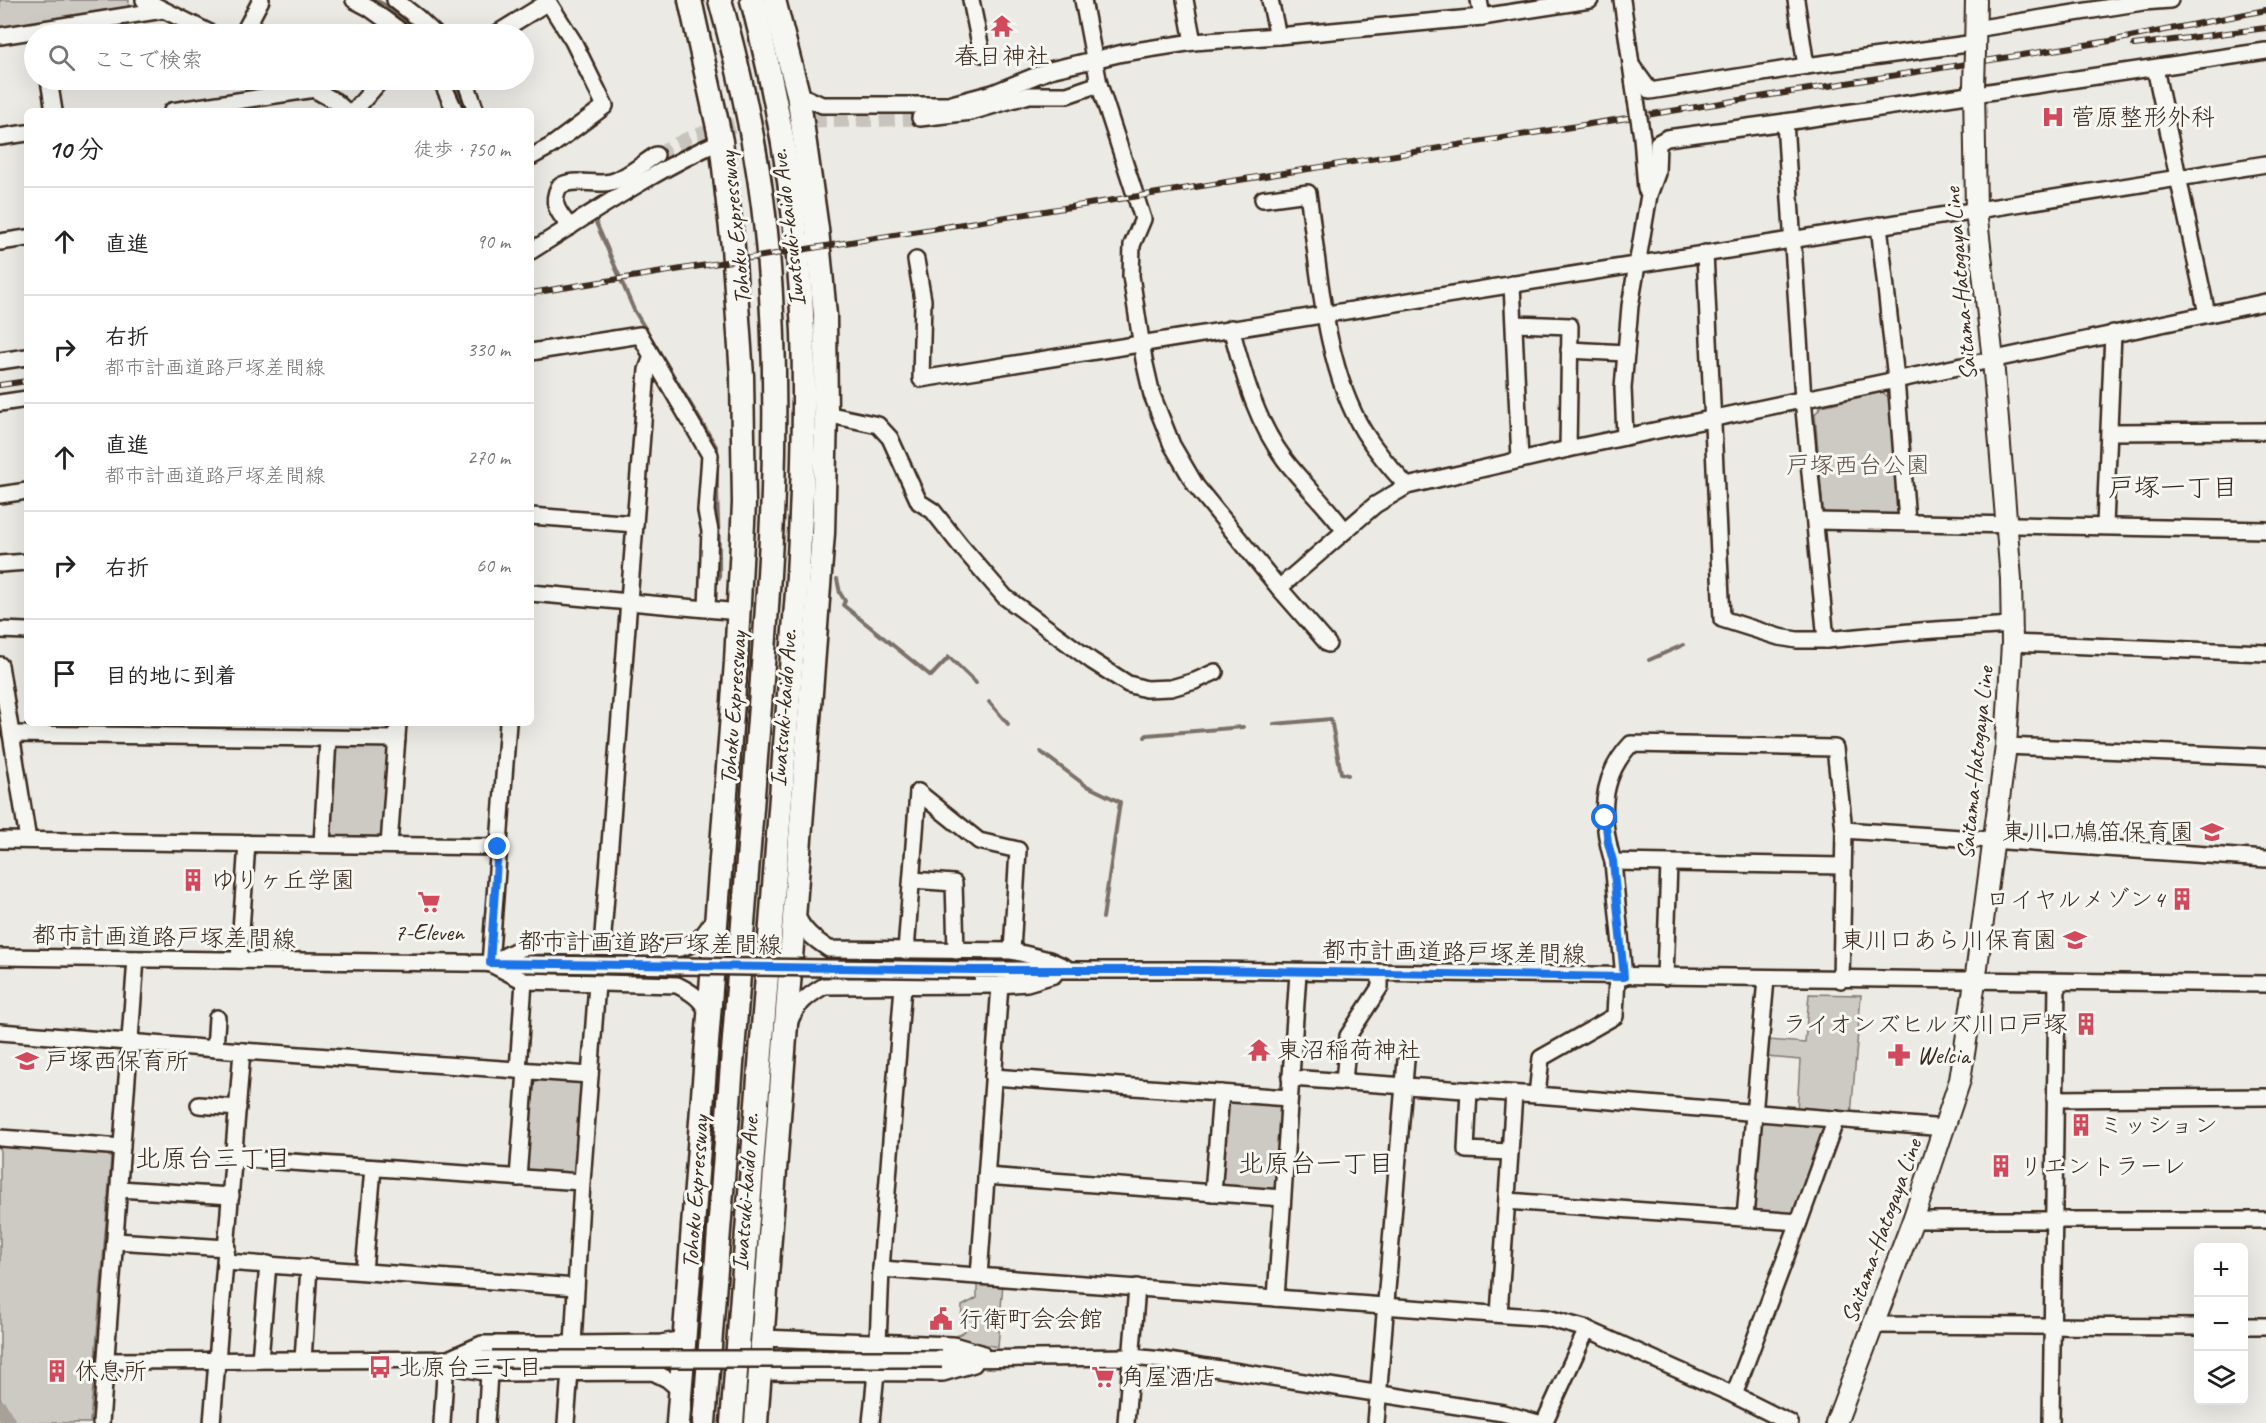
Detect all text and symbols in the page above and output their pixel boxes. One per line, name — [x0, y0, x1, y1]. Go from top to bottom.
temple icon: 春日神社 — [989, 13, 1015, 39]
search box — [24, 24, 534, 90]
icon: search — [45, 41, 78, 74]
place label: 春日神社 — [954, 41, 1050, 71]
text: ここで検索 — [93, 46, 203, 74]
place label: 菅原整形外科 — [2071, 102, 2215, 132]
hospital icon: 菅原整形外科 — [2040, 104, 2066, 130]
text: 10 分 — [48, 133, 104, 166]
text: 徒歩 · 750 m — [414, 137, 510, 162]
street label: Tohoku Expressway — [712, 148, 758, 306]
street label: Iwatsuki-kaido Ave. — [763, 148, 813, 308]
street label: Saitama-Hatogaya Line — [1936, 184, 1983, 382]
icon: ahead — [48, 225, 81, 258]
text: 90 m — [476, 229, 510, 254]
text: 直進 — [105, 230, 149, 258]
text: 右折 — [105, 323, 149, 351]
icon: right — [48, 333, 81, 366]
text: 330 m — [467, 337, 510, 362]
text: 都市計画道路戸塚差間線 — [105, 355, 325, 380]
text: 直進 — [105, 431, 149, 459]
icon: ahead — [48, 441, 81, 474]
text: 270 m — [467, 445, 510, 470]
park label: 戸塚西台公園 — [1786, 450, 1930, 480]
text: 都市計画道路戸塚差間線 — [105, 463, 325, 488]
district label: 戸塚一丁目 — [2108, 471, 2238, 504]
icon: right — [48, 549, 81, 582]
text: 60 m — [476, 553, 510, 578]
text: 右折 — [105, 554, 149, 582]
street label: Iwatsuki-kaido Ave. — [763, 628, 803, 788]
street label: Tohoku Expressway — [713, 629, 753, 786]
icon: arrive — [48, 657, 81, 690]
text: 目的地に到着 — [105, 662, 237, 690]
street label: Saitama-Hatogaya Line — [1950, 663, 2000, 861]
route start — [1591, 804, 1617, 830]
place label: 東川口鳩笛保育園 — [2002, 817, 2194, 847]
school or university icon: 東川口鳩笛保育園 — [2199, 819, 2225, 845]
route end — [484, 833, 510, 859]
place label: ゆりヶ丘学園 — [211, 865, 355, 895]
building icon: ゆりヶ丘学園 — [180, 867, 206, 893]
place label: ロイヤルメゾン4 — [1986, 884, 2166, 914]
building icon: ロイヤルメゾン4 — [2169, 886, 2195, 912]
supermarket icon: 7-Eleven — [416, 889, 442, 915]
place label: 7-Eleven — [394, 917, 465, 947]
street label: 都市計画道路戸塚差間線 — [32, 920, 296, 954]
place label: 東川口あら川保育園 — [1841, 925, 2057, 955]
street label: 都市計画道路戸塚差間線 — [518, 926, 782, 960]
school or university icon: 東川口あら川保育園 — [2062, 927, 2088, 953]
street label: 都市計画道路戸塚差間線 — [1322, 935, 1586, 969]
place label: ライオンズヒルズ川口戸塚 — [1782, 1009, 2068, 1039]
building icon: ライオンズヒルズ川口戸塚 — [2073, 1011, 2099, 1037]
place label: 東沼稲荷神社 — [1277, 1035, 1421, 1065]
temple icon: 東沼稲荷神社 — [1246, 1037, 1272, 1063]
place label: Welcia — [1917, 1040, 1972, 1070]
pharmacy icon: Welcia — [1886, 1042, 1912, 1068]
place label: 戸塚西保育所 — [45, 1046, 189, 1076]
school or university icon: 戸塚西保育所 — [14, 1048, 40, 1074]
place label: ミッション — [2099, 1110, 2218, 1140]
street label: Iwatsuki-kaido Ave. — [725, 1112, 765, 1272]
building icon: ミッション — [2068, 1112, 2094, 1138]
street label: Tohoku Expressway — [675, 1113, 715, 1270]
street label: Saitama-Hatogaya Line — [1834, 1133, 1929, 1327]
district label: 北原台三丁目 — [135, 1142, 291, 1175]
district label: 北原台一丁目 — [1238, 1147, 1394, 1180]
place label: リエントラーレ — [2019, 1151, 2186, 1181]
building icon: リエントラーレ — [1988, 1153, 2014, 1179]
map controls — [2194, 1243, 2248, 1405]
button: + — [2194, 1243, 2248, 1297]
button: − — [2194, 1297, 2248, 1351]
place label: 行衛町会会館 — [959, 1304, 1103, 1334]
public building icon: 行衛町会会館 — [928, 1306, 954, 1332]
button: layers — [2194, 1351, 2248, 1405]
place label: 北原台三丁目 — [398, 1352, 542, 1382]
bus stop icon: 北原台三丁目 — [367, 1354, 393, 1380]
place label: 休息所 — [75, 1356, 147, 1386]
building icon: 休息所 — [44, 1358, 70, 1384]
place label: 角屋酒店 — [1121, 1362, 1217, 1392]
supermarket icon: 角屋酒店 — [1090, 1364, 1116, 1390]

